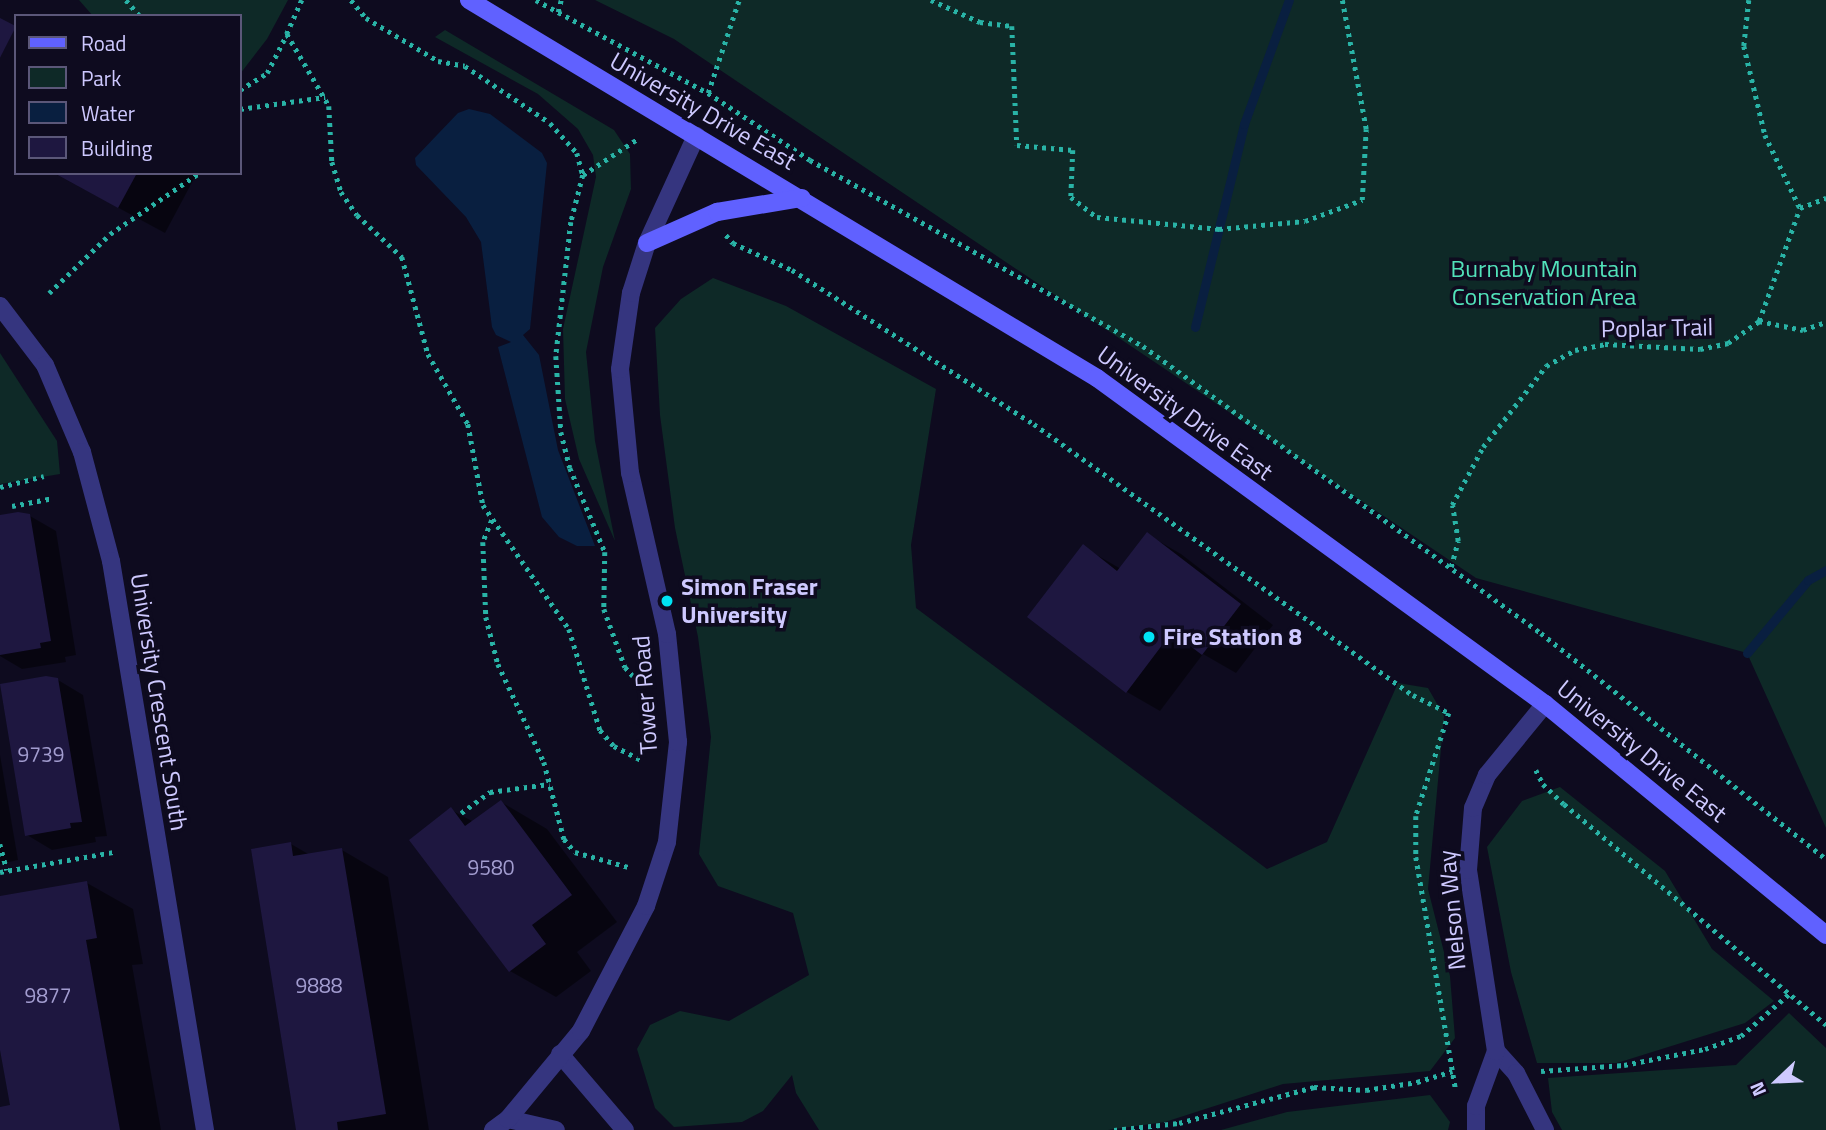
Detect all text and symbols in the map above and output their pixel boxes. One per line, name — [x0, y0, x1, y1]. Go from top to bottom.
legend — [14, 14, 242, 175]
text: Road — [81, 27, 126, 59]
street label: University Drive East — [605, 46, 801, 176]
text: Park — [81, 62, 121, 94]
text: Water — [81, 97, 135, 129]
text: Building — [81, 132, 152, 164]
park label: Burnaby Mountain Conservation Area — [1451, 255, 1637, 311]
street label: Poplar Trail — [1601, 313, 1713, 343]
street label: University Drive East — [1092, 340, 1278, 486]
street label: University Crescent South — [124, 571, 194, 833]
place label: Simon Fraser University — [681, 573, 818, 629]
marker: Simon Fraser University — [659, 593, 675, 609]
place label: Fire Station 8 — [1163, 623, 1302, 651]
marker: Fire Station 8 — [1141, 629, 1157, 645]
street label: Tower Road — [626, 635, 664, 755]
street label: University Drive East — [1551, 674, 1733, 828]
house number: 9739 — [17, 741, 65, 767]
street label: Nelson Way — [1432, 849, 1472, 971]
house number: 9580 — [467, 854, 515, 880]
house number: 9888 — [295, 972, 343, 998]
house number: 9877 — [24, 982, 72, 1008]
north arrow — [1742, 1046, 1812, 1116]
text: N — [1741, 1078, 1773, 1101]

